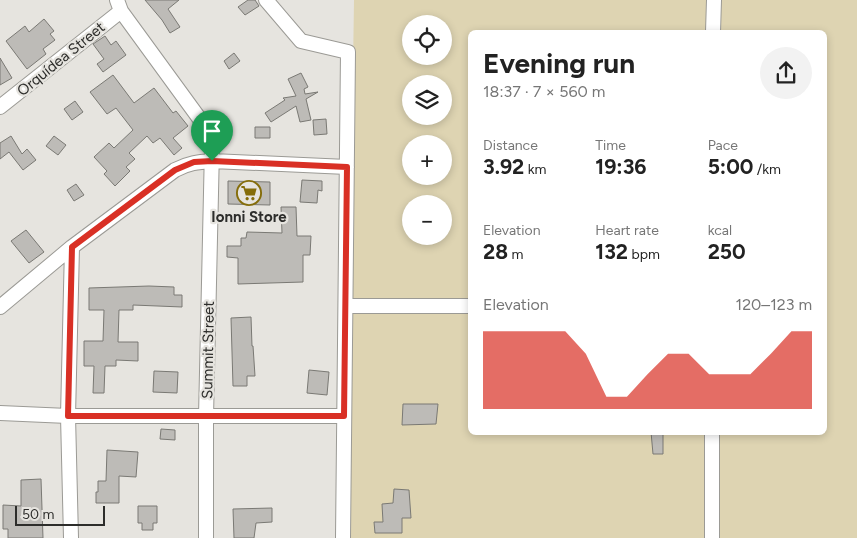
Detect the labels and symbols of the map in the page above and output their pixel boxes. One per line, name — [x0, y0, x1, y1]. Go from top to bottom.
street label: Orquídea Street — [14, 18, 109, 100]
pin — [191, 110, 233, 161]
supermarket icon: Ionni Store — [236, 180, 262, 206]
place label: Ionni Store — [211, 208, 287, 226]
street label: Summit Street — [198, 301, 218, 399]
scale bar — [15, 503, 105, 526]

